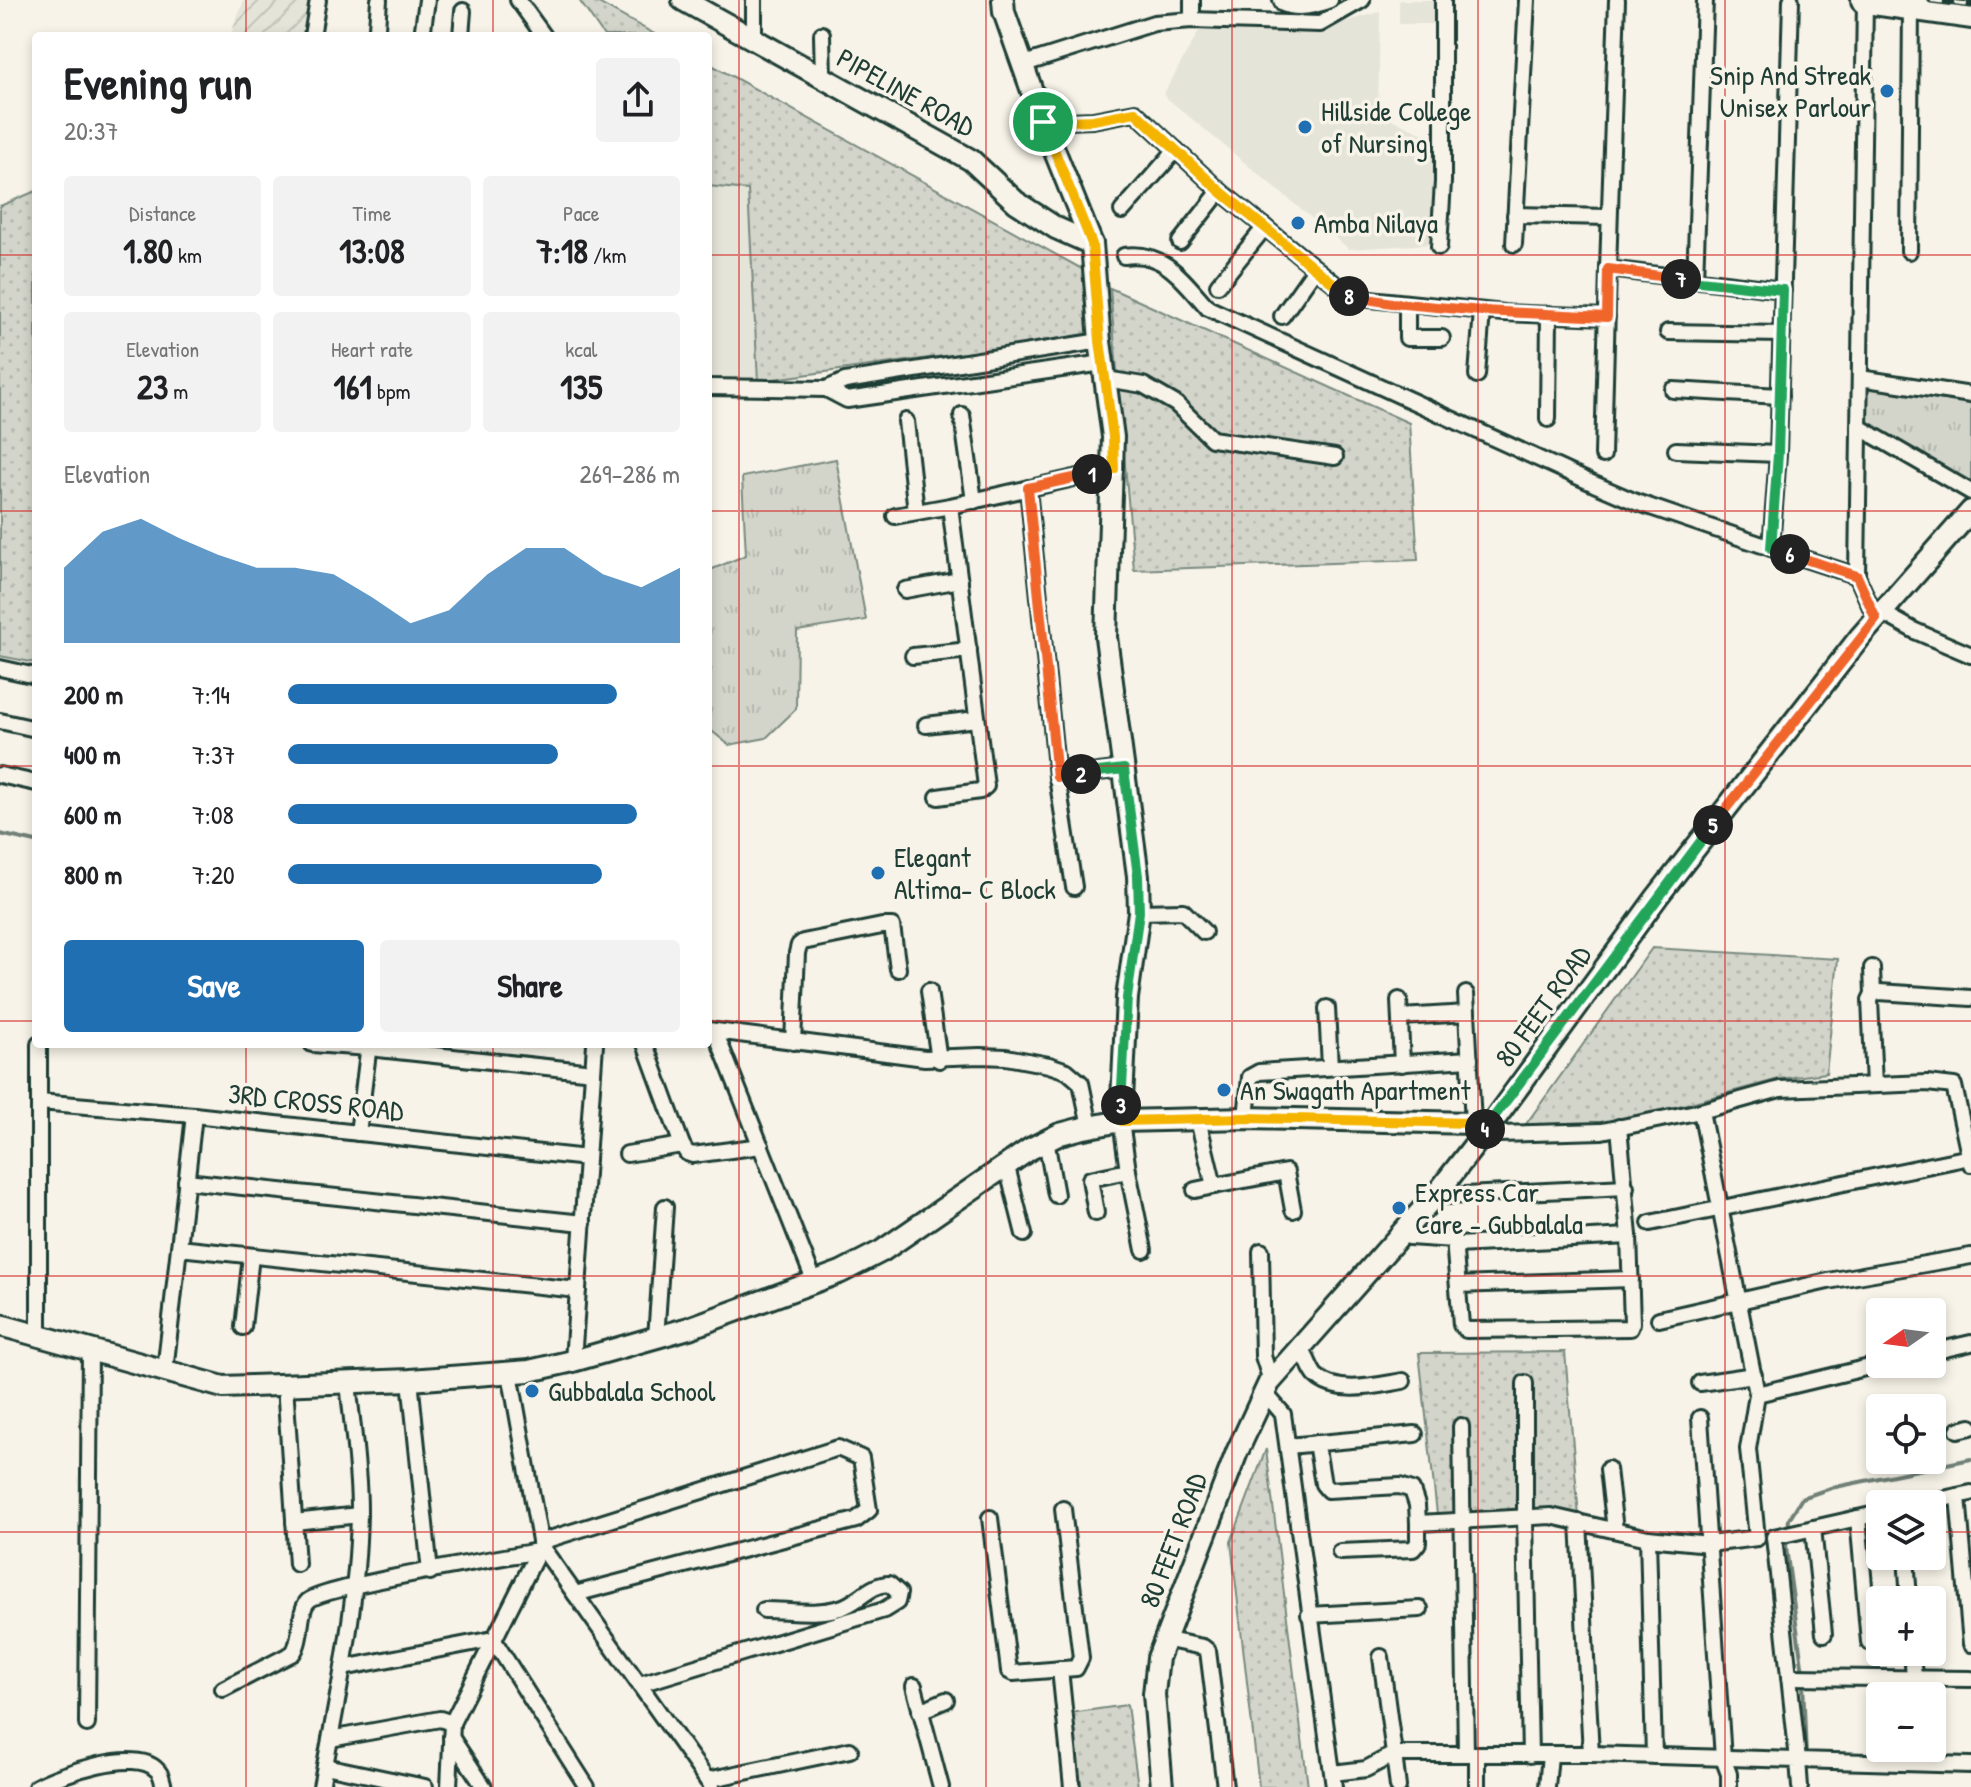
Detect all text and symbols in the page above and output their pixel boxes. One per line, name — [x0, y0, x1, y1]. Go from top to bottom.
street label: PIPELINE ROAD — [830, 39, 982, 146]
text: Evening run — [64, 53, 252, 113]
place label: Snip And Streak Unisex Parlour — [1710, 56, 1871, 126]
button: share — [596, 58, 680, 142]
marker: Snip And Streak Unisex Parlour — [1878, 82, 1896, 100]
pin — [1009, 88, 1077, 156]
place label: Hillside College of Nursing — [1321, 92, 1471, 162]
icon: arrive — [1021, 100, 1065, 144]
text: 20:37 — [64, 113, 118, 148]
marker: Hillside College of Nursing — [1296, 118, 1314, 136]
text: Distance — [129, 198, 196, 228]
text: Time — [353, 198, 391, 228]
text: Pace — [563, 198, 600, 228]
place label: Amba Nilaya — [1314, 204, 1438, 242]
marker: Amba Nilaya — [1289, 214, 1307, 232]
text: 1.80 — [123, 228, 173, 274]
text: 13:08 — [339, 228, 405, 274]
text: 7:18 — [536, 228, 588, 274]
text: km — [173, 240, 202, 270]
text: /km — [588, 240, 626, 270]
pin: 7 — [1661, 259, 1701, 299]
text: 7 — [1676, 264, 1686, 294]
pin: 8 — [1329, 276, 1369, 316]
text: 8 — [1344, 281, 1354, 311]
text: Elevation — [126, 334, 199, 364]
text: Heart rate — [331, 334, 413, 364]
text: kcal — [565, 334, 597, 364]
text: 23 — [137, 364, 168, 410]
text: 161 — [334, 364, 372, 410]
text: 135 — [560, 364, 602, 410]
text: m — [168, 376, 188, 406]
text: bpm — [372, 376, 410, 406]
pin: 1 — [1072, 454, 1112, 494]
text: Elevation — [64, 456, 150, 491]
text: 269–286 m — [580, 456, 680, 491]
text: 1 — [1088, 459, 1096, 489]
pin: 6 — [1770, 534, 1810, 574]
text: 6 — [1786, 539, 1794, 569]
text: 200 m — [64, 677, 123, 712]
text: 7:14 — [192, 677, 230, 712]
text: 400 m — [64, 737, 121, 772]
text: 7:37 — [192, 737, 235, 772]
pin: 2 — [1061, 754, 1101, 794]
text: 2 — [1076, 759, 1086, 789]
text: 600 m — [64, 797, 121, 832]
text: 7:08 — [192, 797, 234, 832]
pin: 5 — [1693, 805, 1733, 845]
text: 5 — [1708, 810, 1718, 840]
place label: Elegant Altima- C Block — [894, 838, 1056, 908]
text: 800 m — [64, 857, 122, 892]
text: 7:20 — [192, 857, 235, 892]
marker: Elegant Altima- C Block — [869, 864, 887, 882]
street label: 80 FEET ROAD — [1486, 937, 1600, 1074]
button: Save — [64, 940, 364, 1032]
button: Share — [380, 940, 680, 1032]
place label: An Swagath Apartment — [1240, 1071, 1471, 1109]
street label: 3RD CROSS ROAD — [226, 1074, 406, 1130]
marker: An Swagath Apartment — [1215, 1081, 1233, 1099]
pin: 3 — [1101, 1085, 1141, 1125]
text: 3 — [1116, 1090, 1126, 1120]
pin: 4 — [1465, 1109, 1505, 1149]
text: 4 — [1481, 1114, 1489, 1144]
place label: Express Car Care - Gubbalala — [1415, 1173, 1583, 1243]
marker: Express Car Care - Gubbalala — [1390, 1199, 1408, 1217]
north arrow — [1866, 1298, 1946, 1378]
map controls — [1866, 1298, 1946, 1762]
place label: Gubbalala School — [548, 1372, 716, 1410]
marker: Gubbalala School — [523, 1382, 541, 1400]
button: locate — [1866, 1394, 1946, 1474]
street label: 80 FEET ROAD — [1130, 1467, 1216, 1613]
button: layers — [1866, 1490, 1946, 1570]
button: + — [1866, 1586, 1946, 1666]
button: − — [1866, 1682, 1946, 1762]

